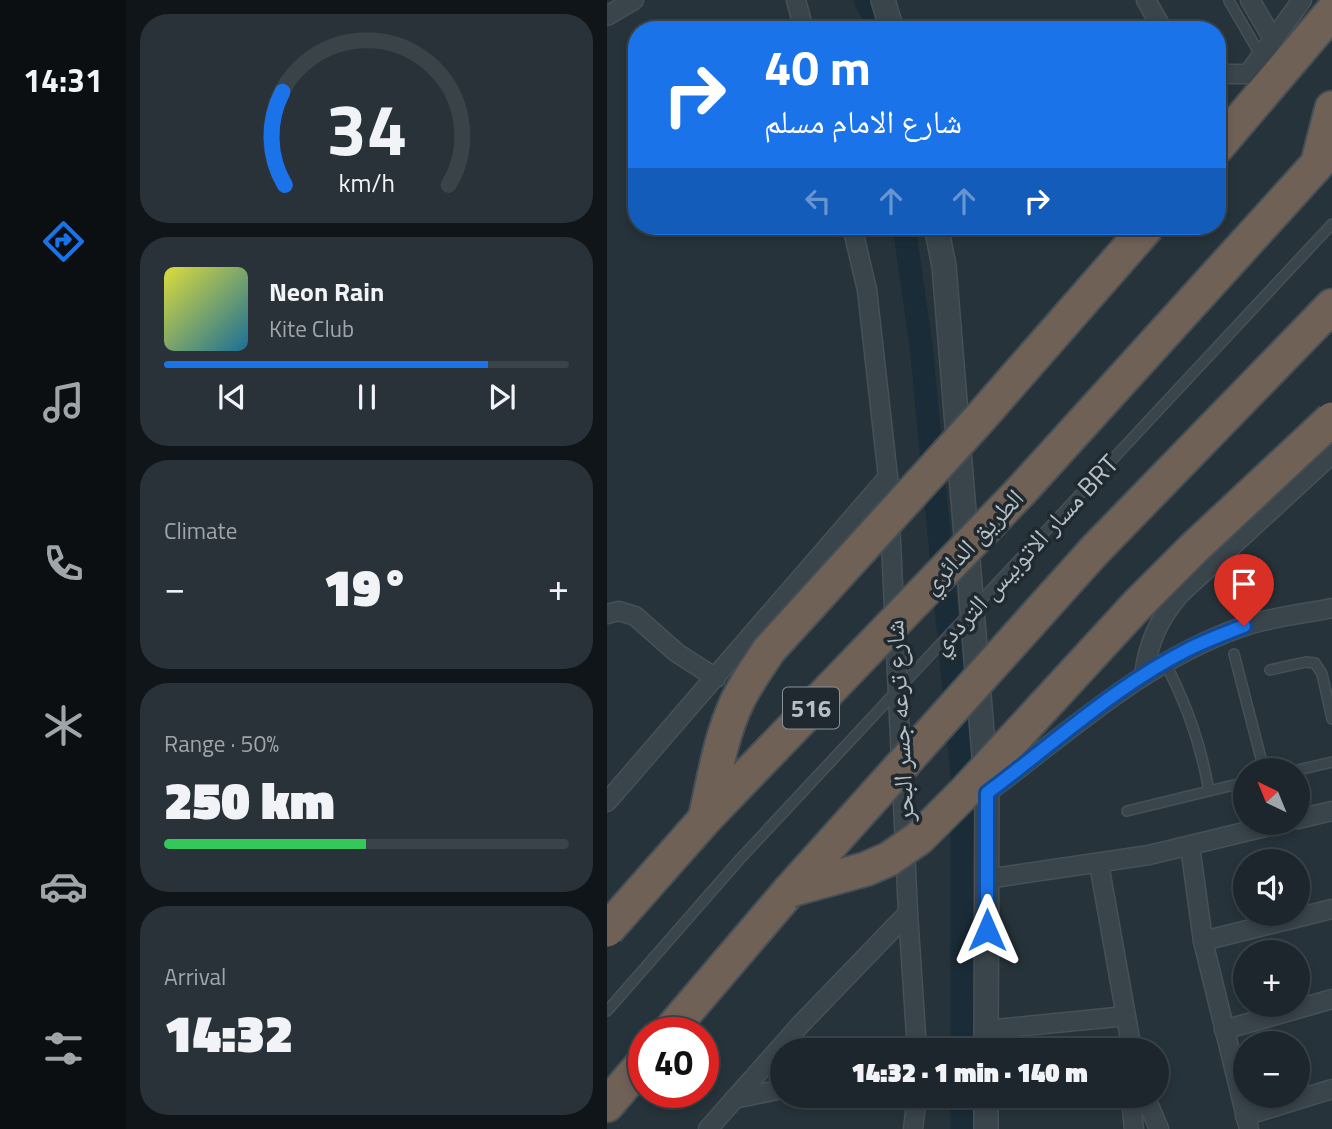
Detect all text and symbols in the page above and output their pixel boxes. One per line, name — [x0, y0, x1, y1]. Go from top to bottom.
text: 40 m — [764, 29, 871, 104]
icon: right — [649, 49, 740, 140]
text: 14:31 — [23, 56, 103, 104]
text: 34 — [326, 73, 407, 183]
text: شارع الامام مسلم — [764, 97, 962, 145]
text: km/h — [338, 163, 395, 201]
icon: left — [799, 182, 837, 220]
icon: ahead — [872, 182, 910, 220]
icon: ahead — [945, 182, 983, 220]
icon: right — [1018, 182, 1056, 220]
icon: directions — [39, 217, 88, 266]
text: Neon Rain — [269, 272, 384, 311]
text: Kite Club — [269, 311, 354, 346]
icon: music — [39, 378, 88, 427]
icon: previous — [213, 378, 251, 416]
icon: pause — [348, 378, 386, 416]
icon: next — [483, 378, 521, 416]
street label: مسار الاتوبيس الترددي BRT — [921, 445, 1129, 664]
street label: الطريق الدائري — [911, 479, 1034, 604]
text: Climate — [164, 513, 237, 548]
icon: phone — [39, 539, 88, 588]
text: 19° — [324, 547, 409, 626]
pin — [1214, 554, 1274, 626]
text: − — [164, 558, 185, 616]
text: + — [548, 558, 569, 616]
icon: arrive — [1225, 565, 1263, 603]
street label: شارع ترعه جسر البحر — [874, 619, 924, 824]
road number: 516 — [783, 688, 839, 728]
icon: climate — [39, 701, 88, 750]
text: Range · 50% — [164, 726, 279, 761]
north arrow — [1233, 758, 1311, 835]
map controls — [1233, 758, 1310, 1108]
text: 250 km — [164, 760, 335, 839]
button: sound — [1233, 849, 1310, 926]
icon: car — [39, 862, 88, 911]
position arrow — [950, 893, 1024, 967]
button: + — [1233, 940, 1310, 1017]
text: Arrival — [164, 959, 226, 994]
text: 14:32 — [164, 993, 293, 1072]
speed limit sign: 40 — [628, 1017, 719, 1108]
icon: filters — [39, 1024, 88, 1073]
button: − — [1233, 1031, 1310, 1108]
text: 14:32 · 1 min · 140 m — [851, 1053, 1088, 1092]

